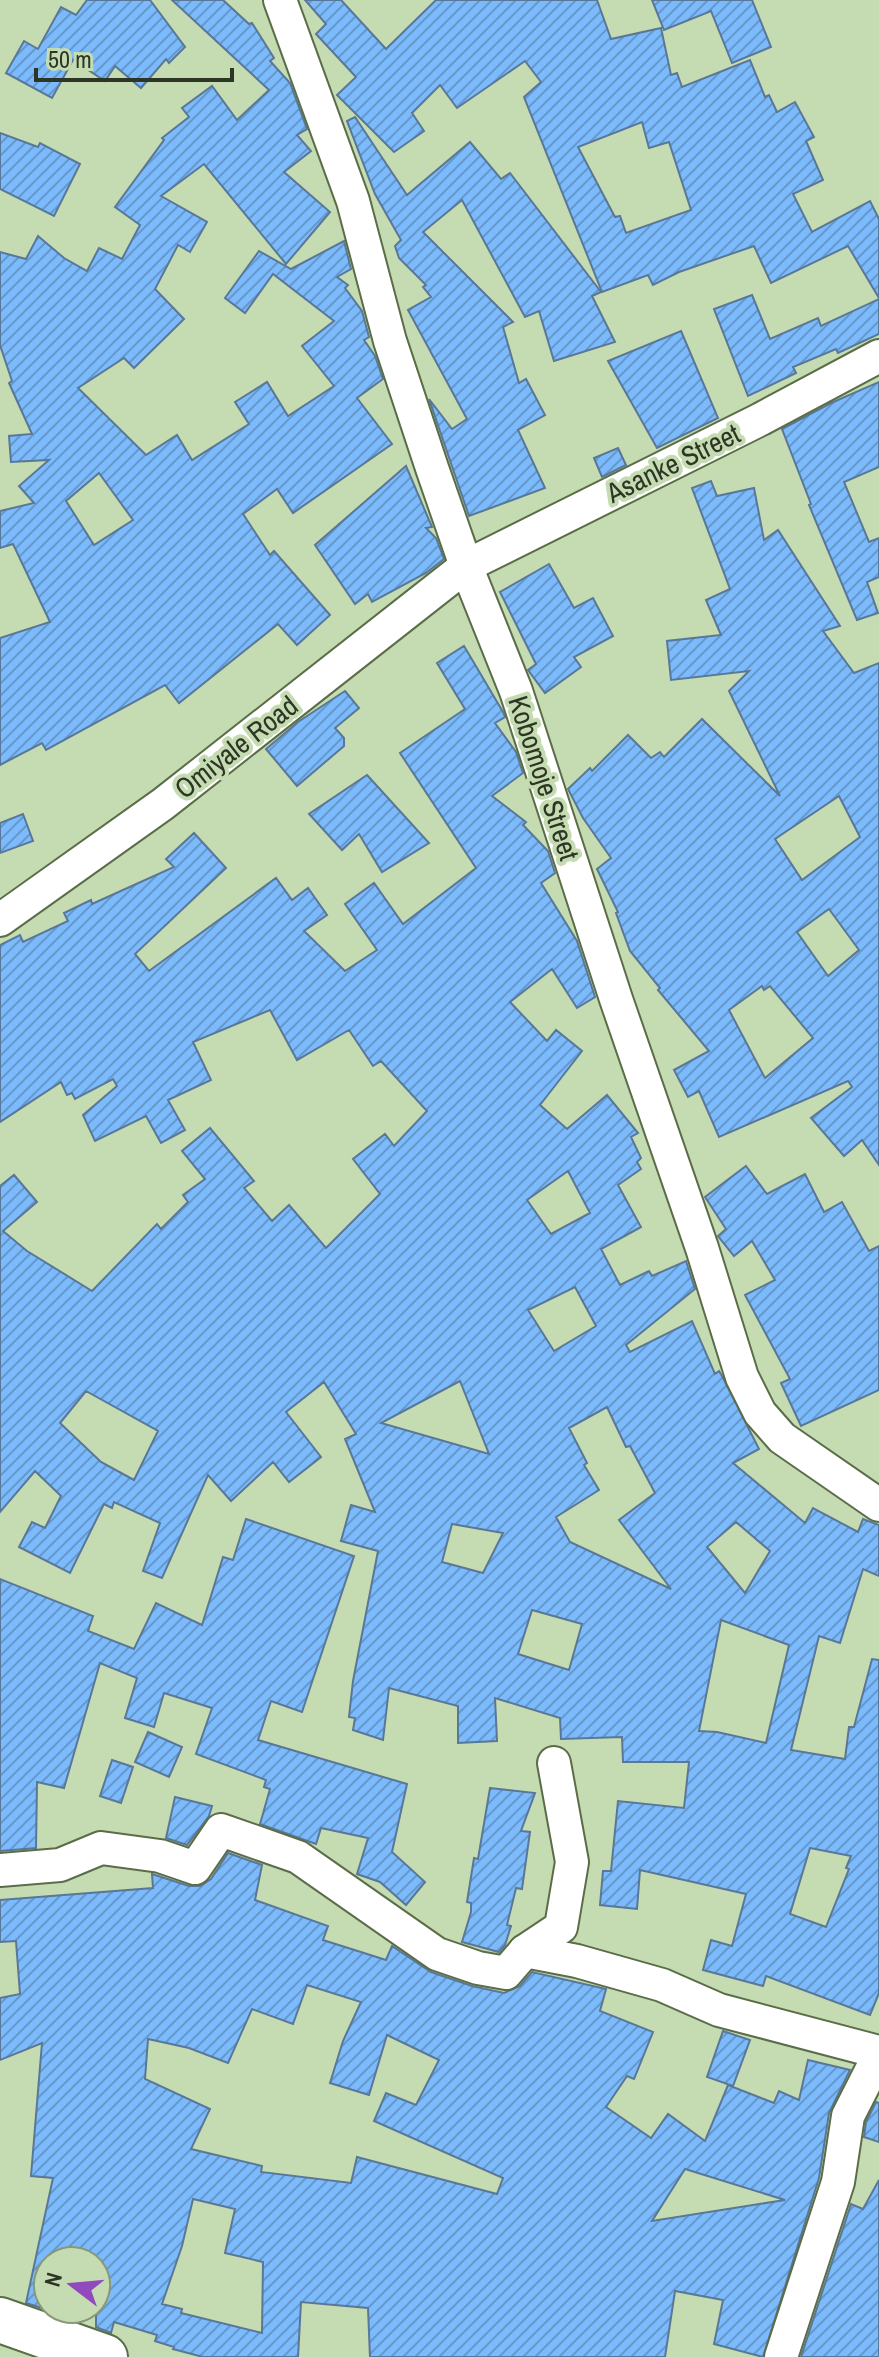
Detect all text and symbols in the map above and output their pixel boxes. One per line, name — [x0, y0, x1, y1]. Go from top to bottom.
scale bar — [36, 32, 232, 82]
text: 50 m — [48, 43, 92, 75]
street label: Asanke Street — [599, 414, 746, 512]
street label: Omiyale Road — [166, 687, 306, 807]
street label: Kobomoje Street — [500, 691, 588, 865]
north arrow — [32, 2245, 112, 2325]
text: N — [37, 2269, 69, 2290]

